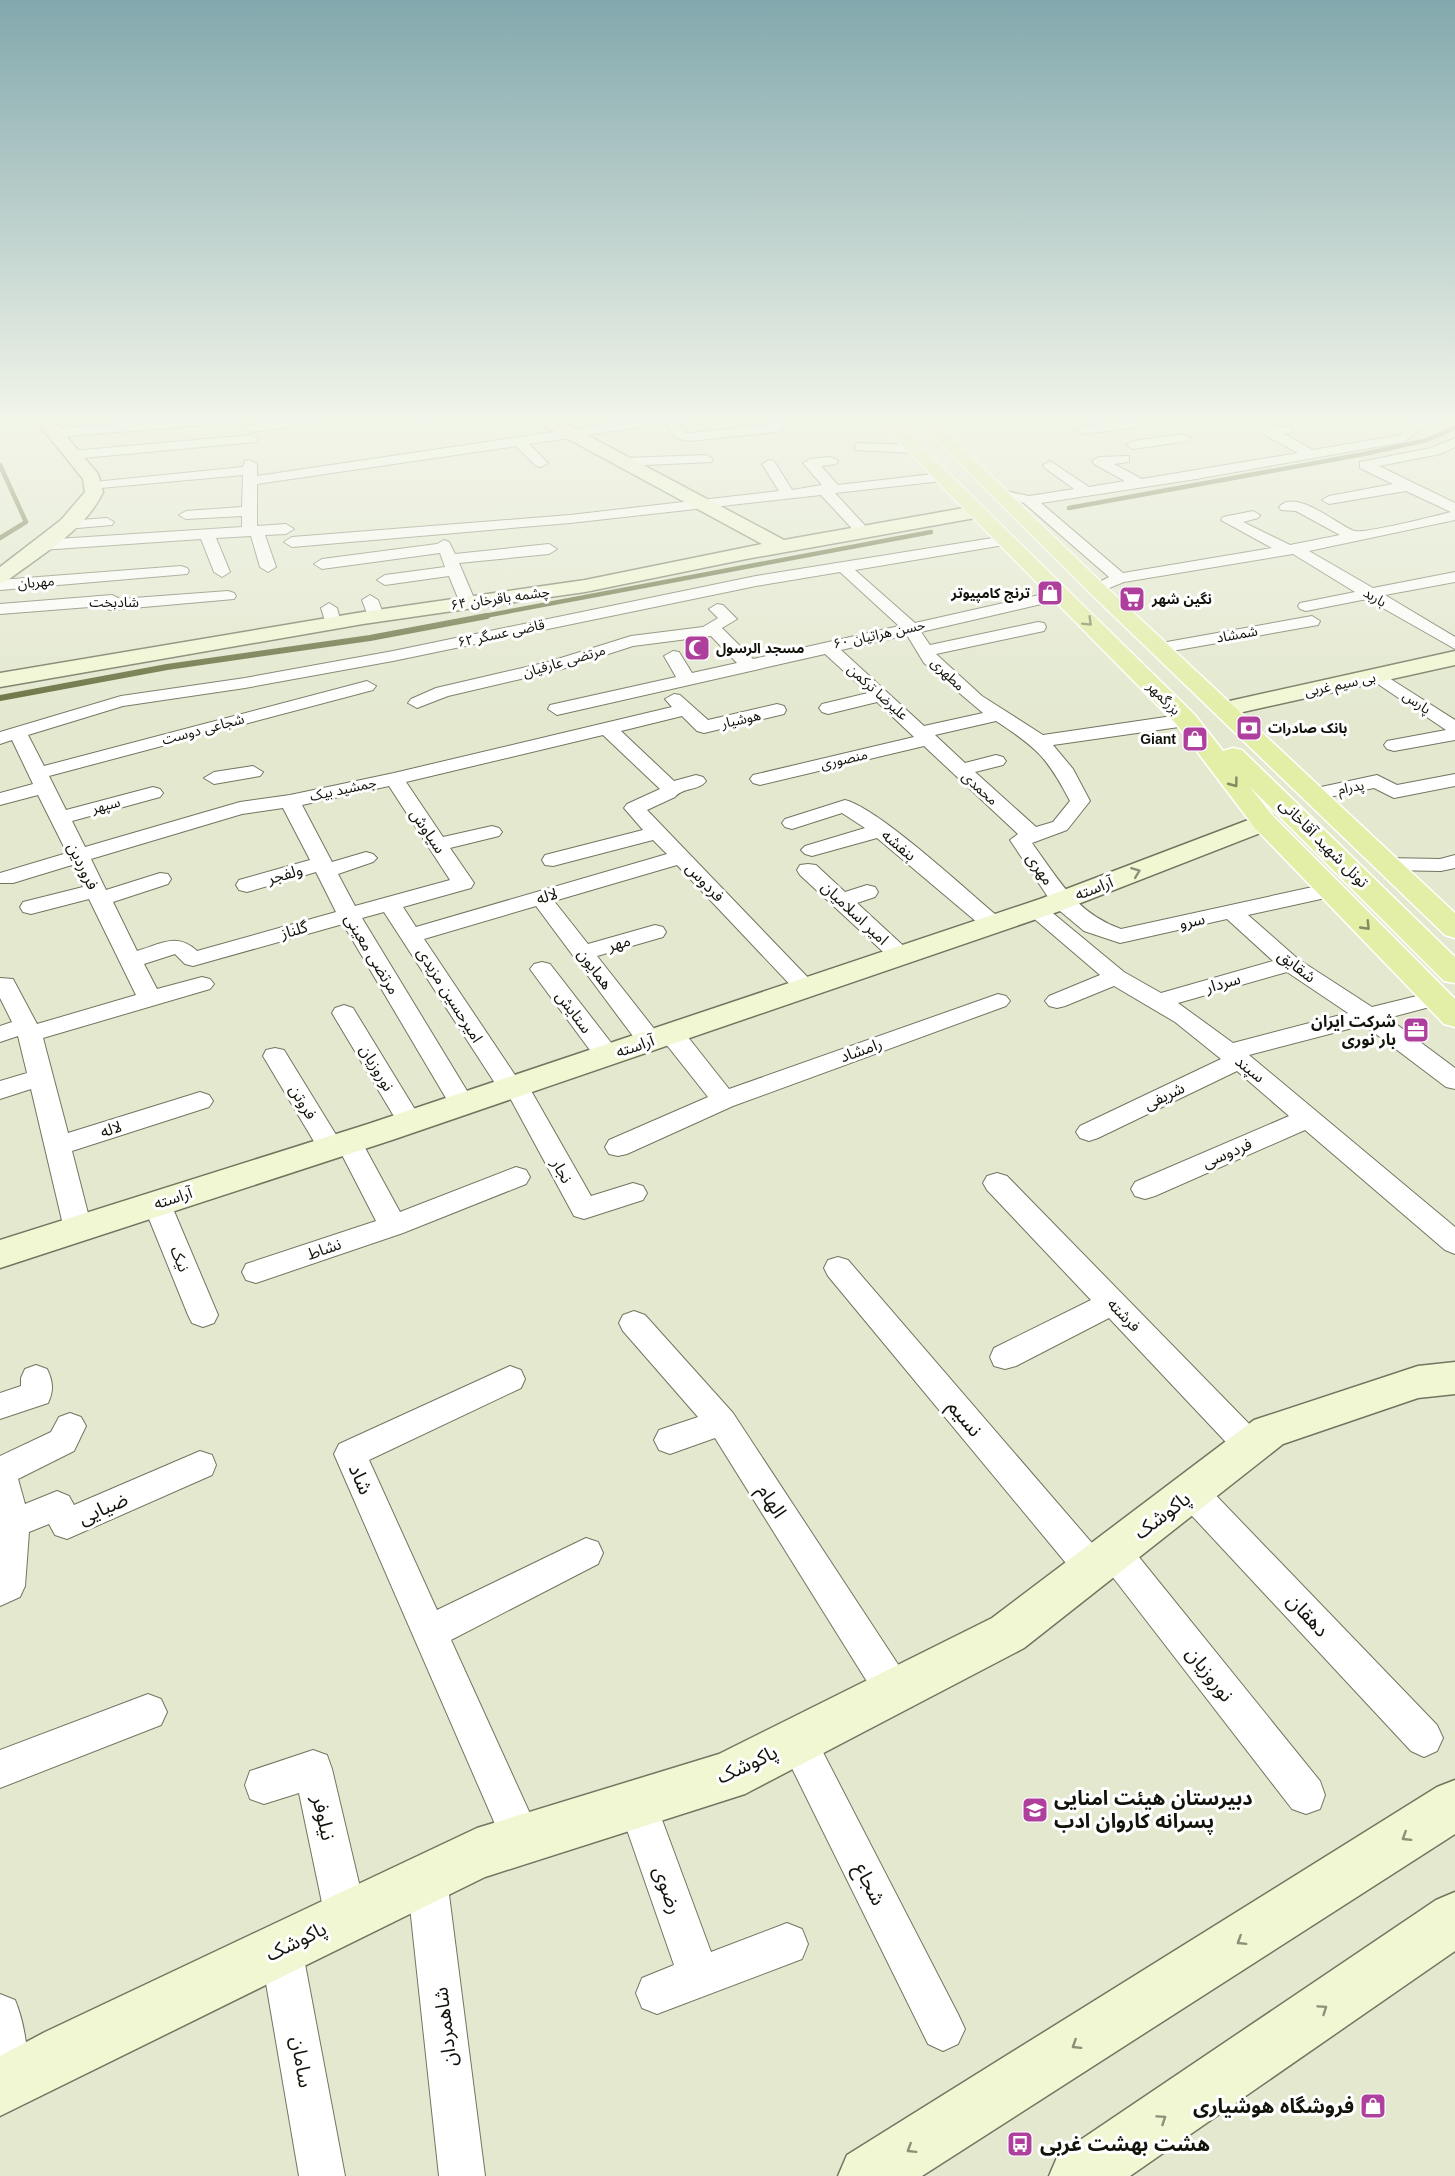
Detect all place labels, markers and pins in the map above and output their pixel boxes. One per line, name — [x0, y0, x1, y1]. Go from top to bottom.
shop icon: ترنج کامپیوتر — [1035, 578, 1065, 608]
supermarket icon: نگین شهر — [1117, 584, 1147, 614]
place label: ترنج کامپیوتر — [950, 585, 1030, 603]
place label: نگین شهر — [1151, 591, 1212, 608]
mosque icon: مسجد الرسول — [682, 633, 712, 663]
place label: مسجد الرسول — [716, 640, 804, 657]
bank icon: بانک صادرات — [1234, 713, 1264, 743]
place label: بانک صادرات — [1268, 720, 1347, 737]
shop icon: Giant — [1180, 724, 1210, 754]
place label: Giant — [1140, 731, 1176, 747]
place label: شرکت ایران بار نوری — [1311, 1013, 1396, 1049]
office icon: شرکت ایران بار نوری — [1401, 1015, 1431, 1045]
place label: دبیرستان هیئت امنایی پسرانه کاروان ادب — [1054, 1787, 1253, 1835]
school or university icon: دبیرستان هیئت امنایی پسرانه کاروان ادب — [1020, 1795, 1050, 1825]
shop icon: فروشگاه هوشیاری — [1358, 2091, 1388, 2121]
place label: فروشگاه هوشیاری — [1193, 2095, 1354, 2118]
bus stop icon: هشت بهشت غربی — [1005, 2129, 1035, 2159]
place label: هشت بهشت غربی — [1040, 2133, 1210, 2156]

